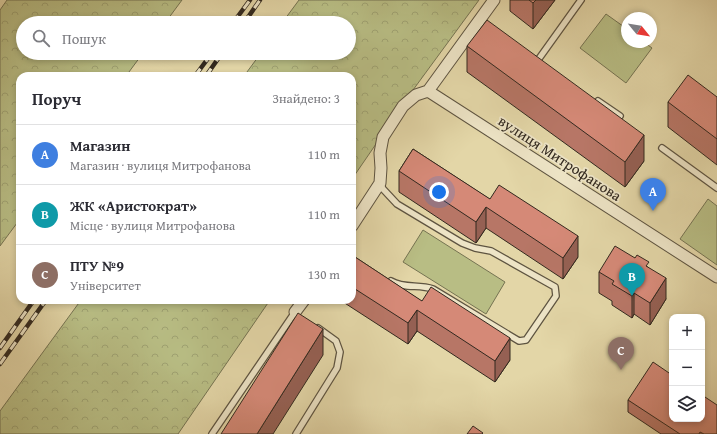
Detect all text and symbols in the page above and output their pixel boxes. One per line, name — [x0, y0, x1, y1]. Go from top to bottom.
north arrow — [621, 12, 657, 48]
search box — [16, 16, 356, 60]
icon: search — [30, 27, 52, 49]
text: Пошук — [62, 28, 106, 49]
text: Поруч — [32, 86, 81, 111]
text: Знайдено: 3 — [272, 89, 340, 108]
street label: вулиця Митрофанова — [494, 110, 627, 206]
text: Магазин — [70, 135, 130, 156]
text: A — [41, 145, 49, 164]
text: 110 m — [308, 145, 340, 164]
text: Магазин · вулиця Митрофанова — [70, 156, 251, 175]
pin: A — [640, 178, 666, 211]
your location — [429, 182, 449, 202]
text: ЖК «Аристократ» — [70, 195, 197, 216]
text: B — [41, 205, 49, 224]
text: 110 m — [308, 205, 340, 224]
text: Місце · вулиця Митрофанова — [70, 216, 235, 235]
text: ПТУ №9 — [70, 255, 124, 276]
pin: B — [619, 263, 645, 296]
text: C — [41, 265, 49, 284]
text: 130 m — [308, 265, 340, 284]
text: Університет — [70, 276, 141, 295]
map controls — [669, 314, 705, 422]
button: + — [669, 314, 705, 350]
pin: C — [608, 337, 634, 370]
button: − — [669, 350, 705, 386]
button: layers — [669, 386, 705, 422]

